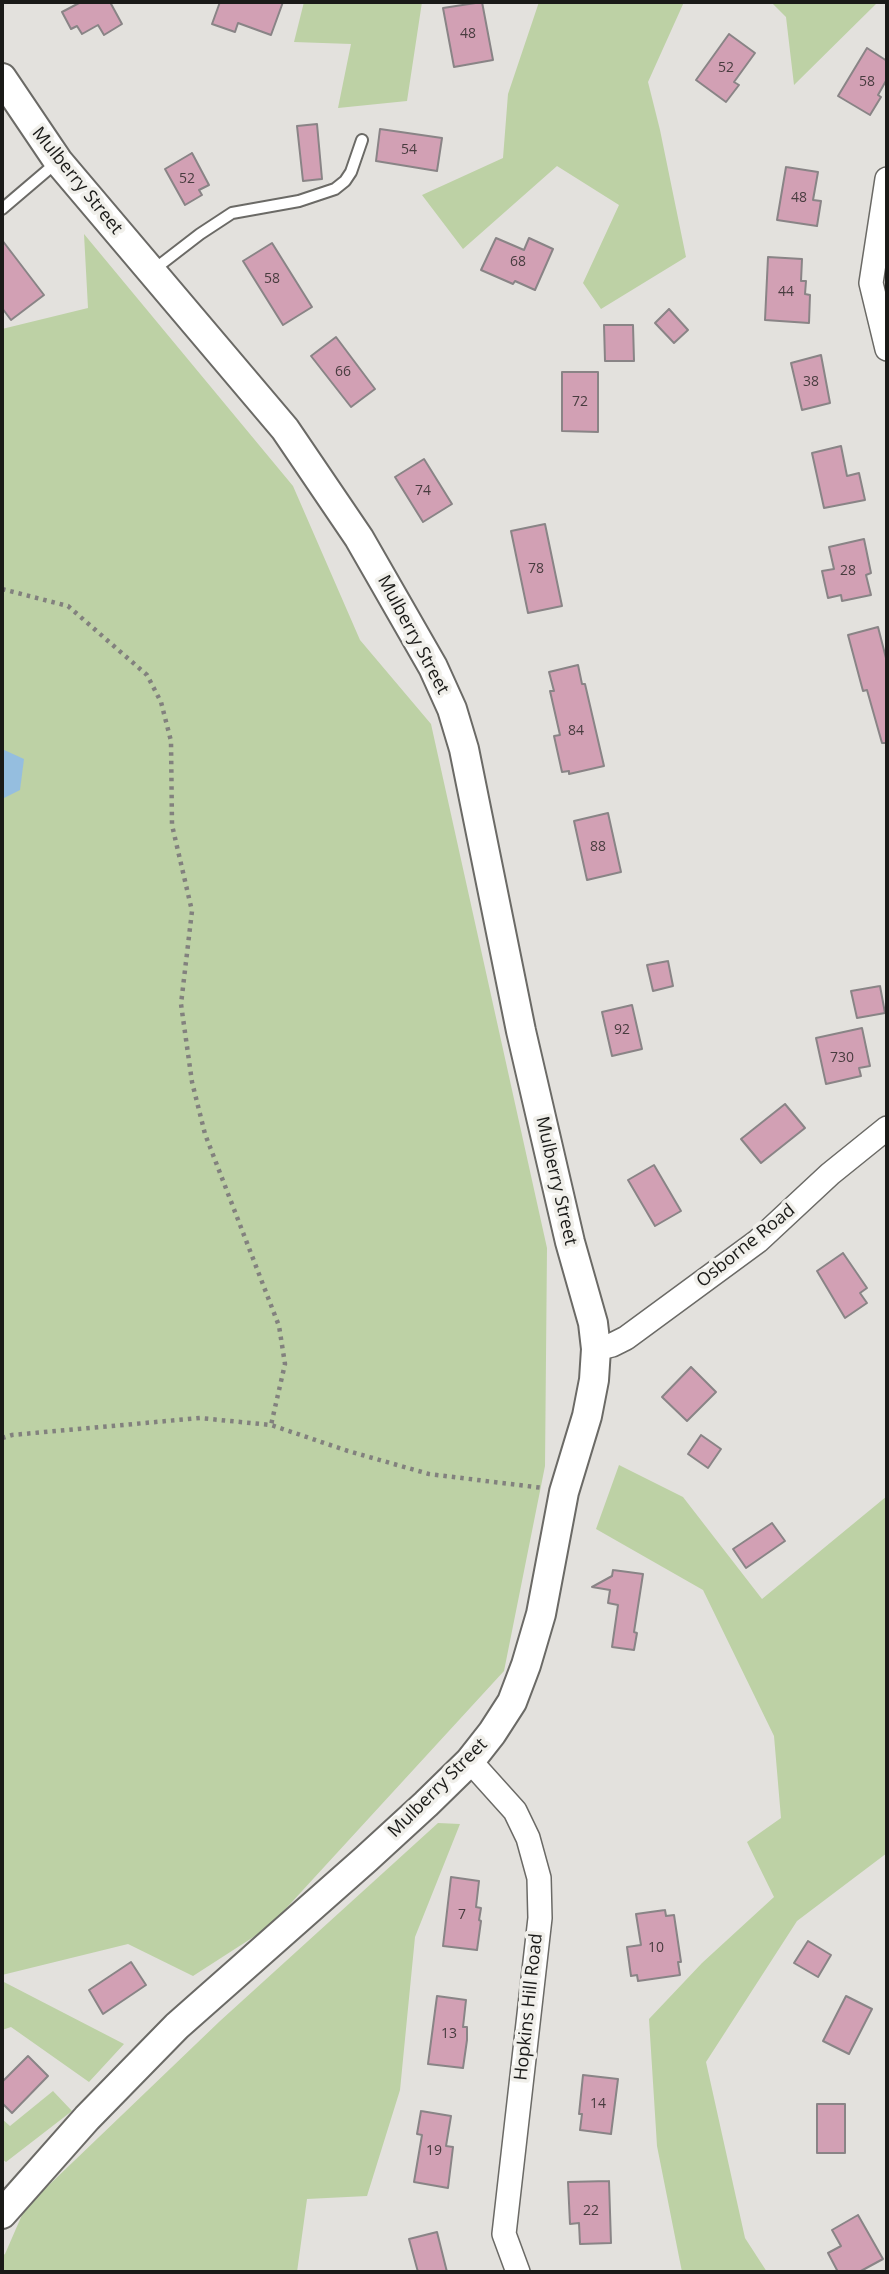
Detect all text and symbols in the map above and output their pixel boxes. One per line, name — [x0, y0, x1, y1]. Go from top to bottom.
house number: 48 — [460, 26, 476, 42]
house number: 52 — [718, 60, 734, 76]
house number: 58 — [859, 74, 875, 90]
street label: Mulberry Street — [27, 123, 127, 239]
house number: 54 — [401, 142, 417, 158]
house number: 52 — [179, 171, 195, 187]
house number: 48 — [791, 190, 807, 206]
house number: 68 — [510, 254, 526, 270]
house number: 58 — [264, 271, 280, 287]
house number: 44 — [778, 284, 794, 300]
house number: 66 — [335, 364, 351, 380]
house number: 38 — [803, 374, 819, 390]
house number: 72 — [572, 394, 588, 410]
house number: 74 — [415, 483, 431, 499]
house number: 78 — [528, 561, 544, 577]
house number: 28 — [840, 563, 856, 579]
street label: Mulberry Street — [373, 572, 453, 698]
house number: 84 — [568, 723, 584, 739]
house number: 88 — [590, 839, 606, 855]
house number: 92 — [614, 1022, 630, 1038]
house number: 730 — [830, 1050, 854, 1066]
street label: Mulberry Street — [531, 1114, 581, 1248]
street label: Osborne Road — [692, 1200, 800, 1292]
street label: Mulberry Street — [384, 1734, 492, 1842]
house number: 7 — [458, 1907, 466, 1923]
street label: Hopkins Hill Road — [511, 1932, 547, 2082]
house number: 10 — [648, 1940, 664, 1956]
house number: 13 — [441, 2026, 457, 2042]
house number: 14 — [590, 2096, 606, 2112]
house number: 19 — [426, 2143, 442, 2159]
house number: 22 — [583, 2203, 599, 2219]

